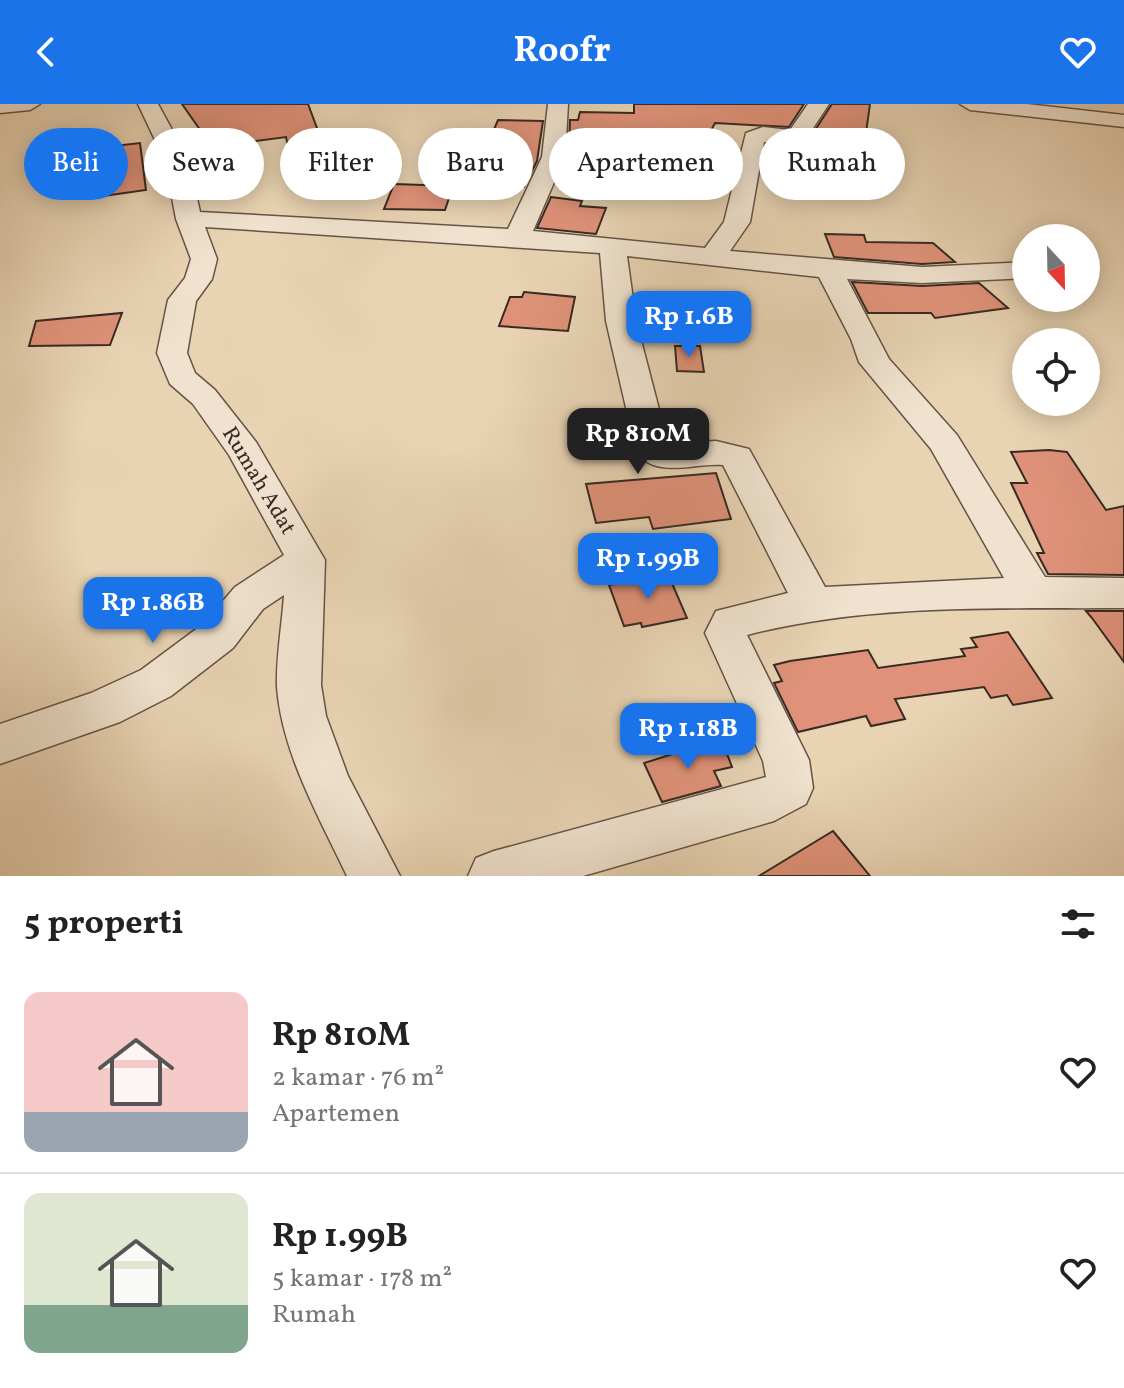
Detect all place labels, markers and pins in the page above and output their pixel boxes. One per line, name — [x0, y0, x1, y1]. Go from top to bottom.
pin: Rp 1.6B — [615, 291, 763, 359]
pin: Rp 810M — [564, 408, 712, 476]
pin: Rp 1.99B — [565, 533, 731, 601]
pin: Rp 1.86B — [70, 577, 236, 645]
pin: Rp 1.18B — [605, 703, 771, 771]

